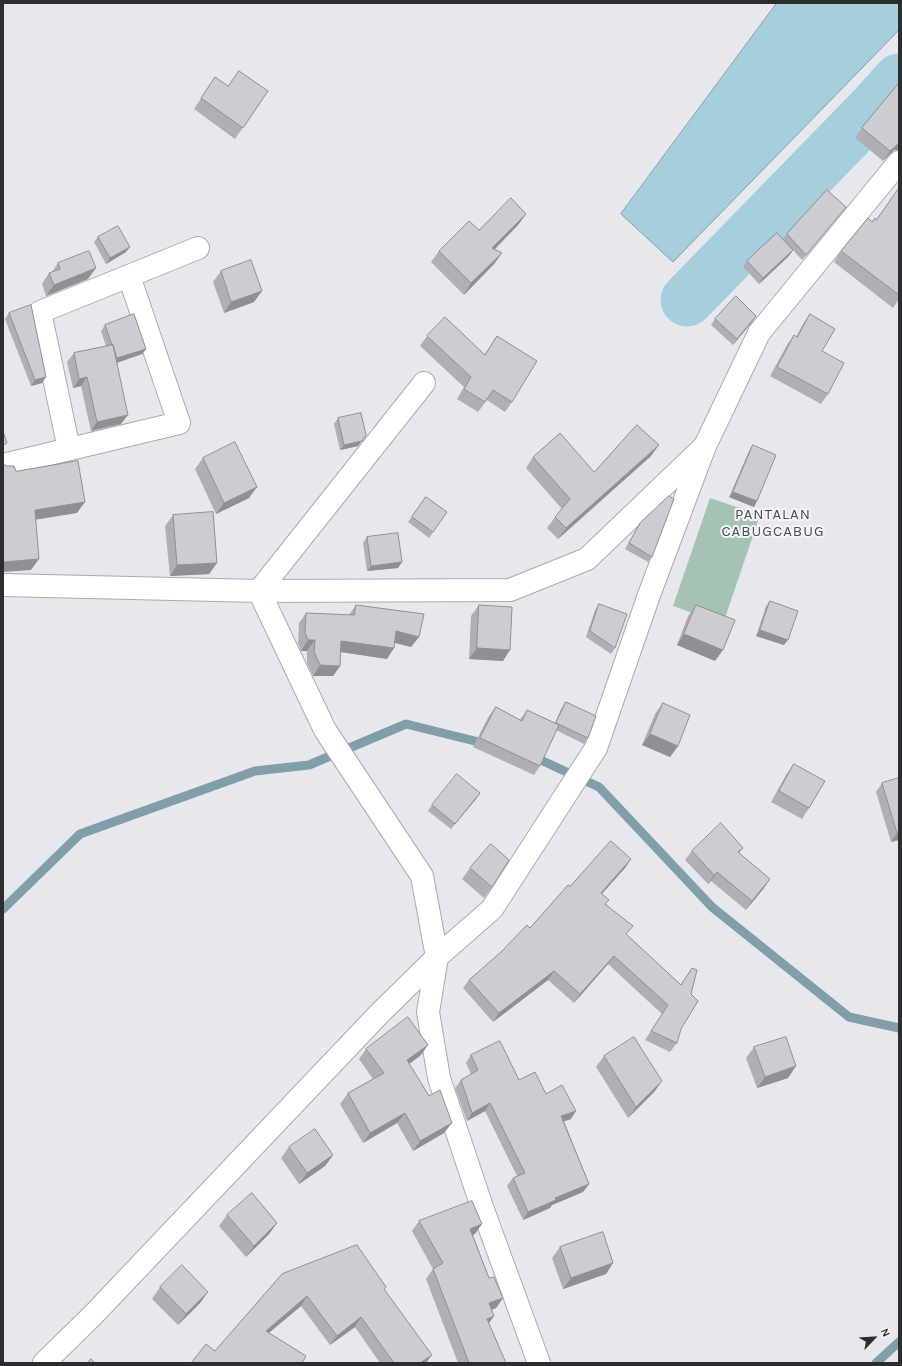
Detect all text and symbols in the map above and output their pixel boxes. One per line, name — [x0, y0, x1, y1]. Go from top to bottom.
district label: PANTALAN CABUGCABUG — [721, 506, 825, 541]
north arrow — [854, 1318, 894, 1358]
text: N — [878, 1326, 893, 1339]

